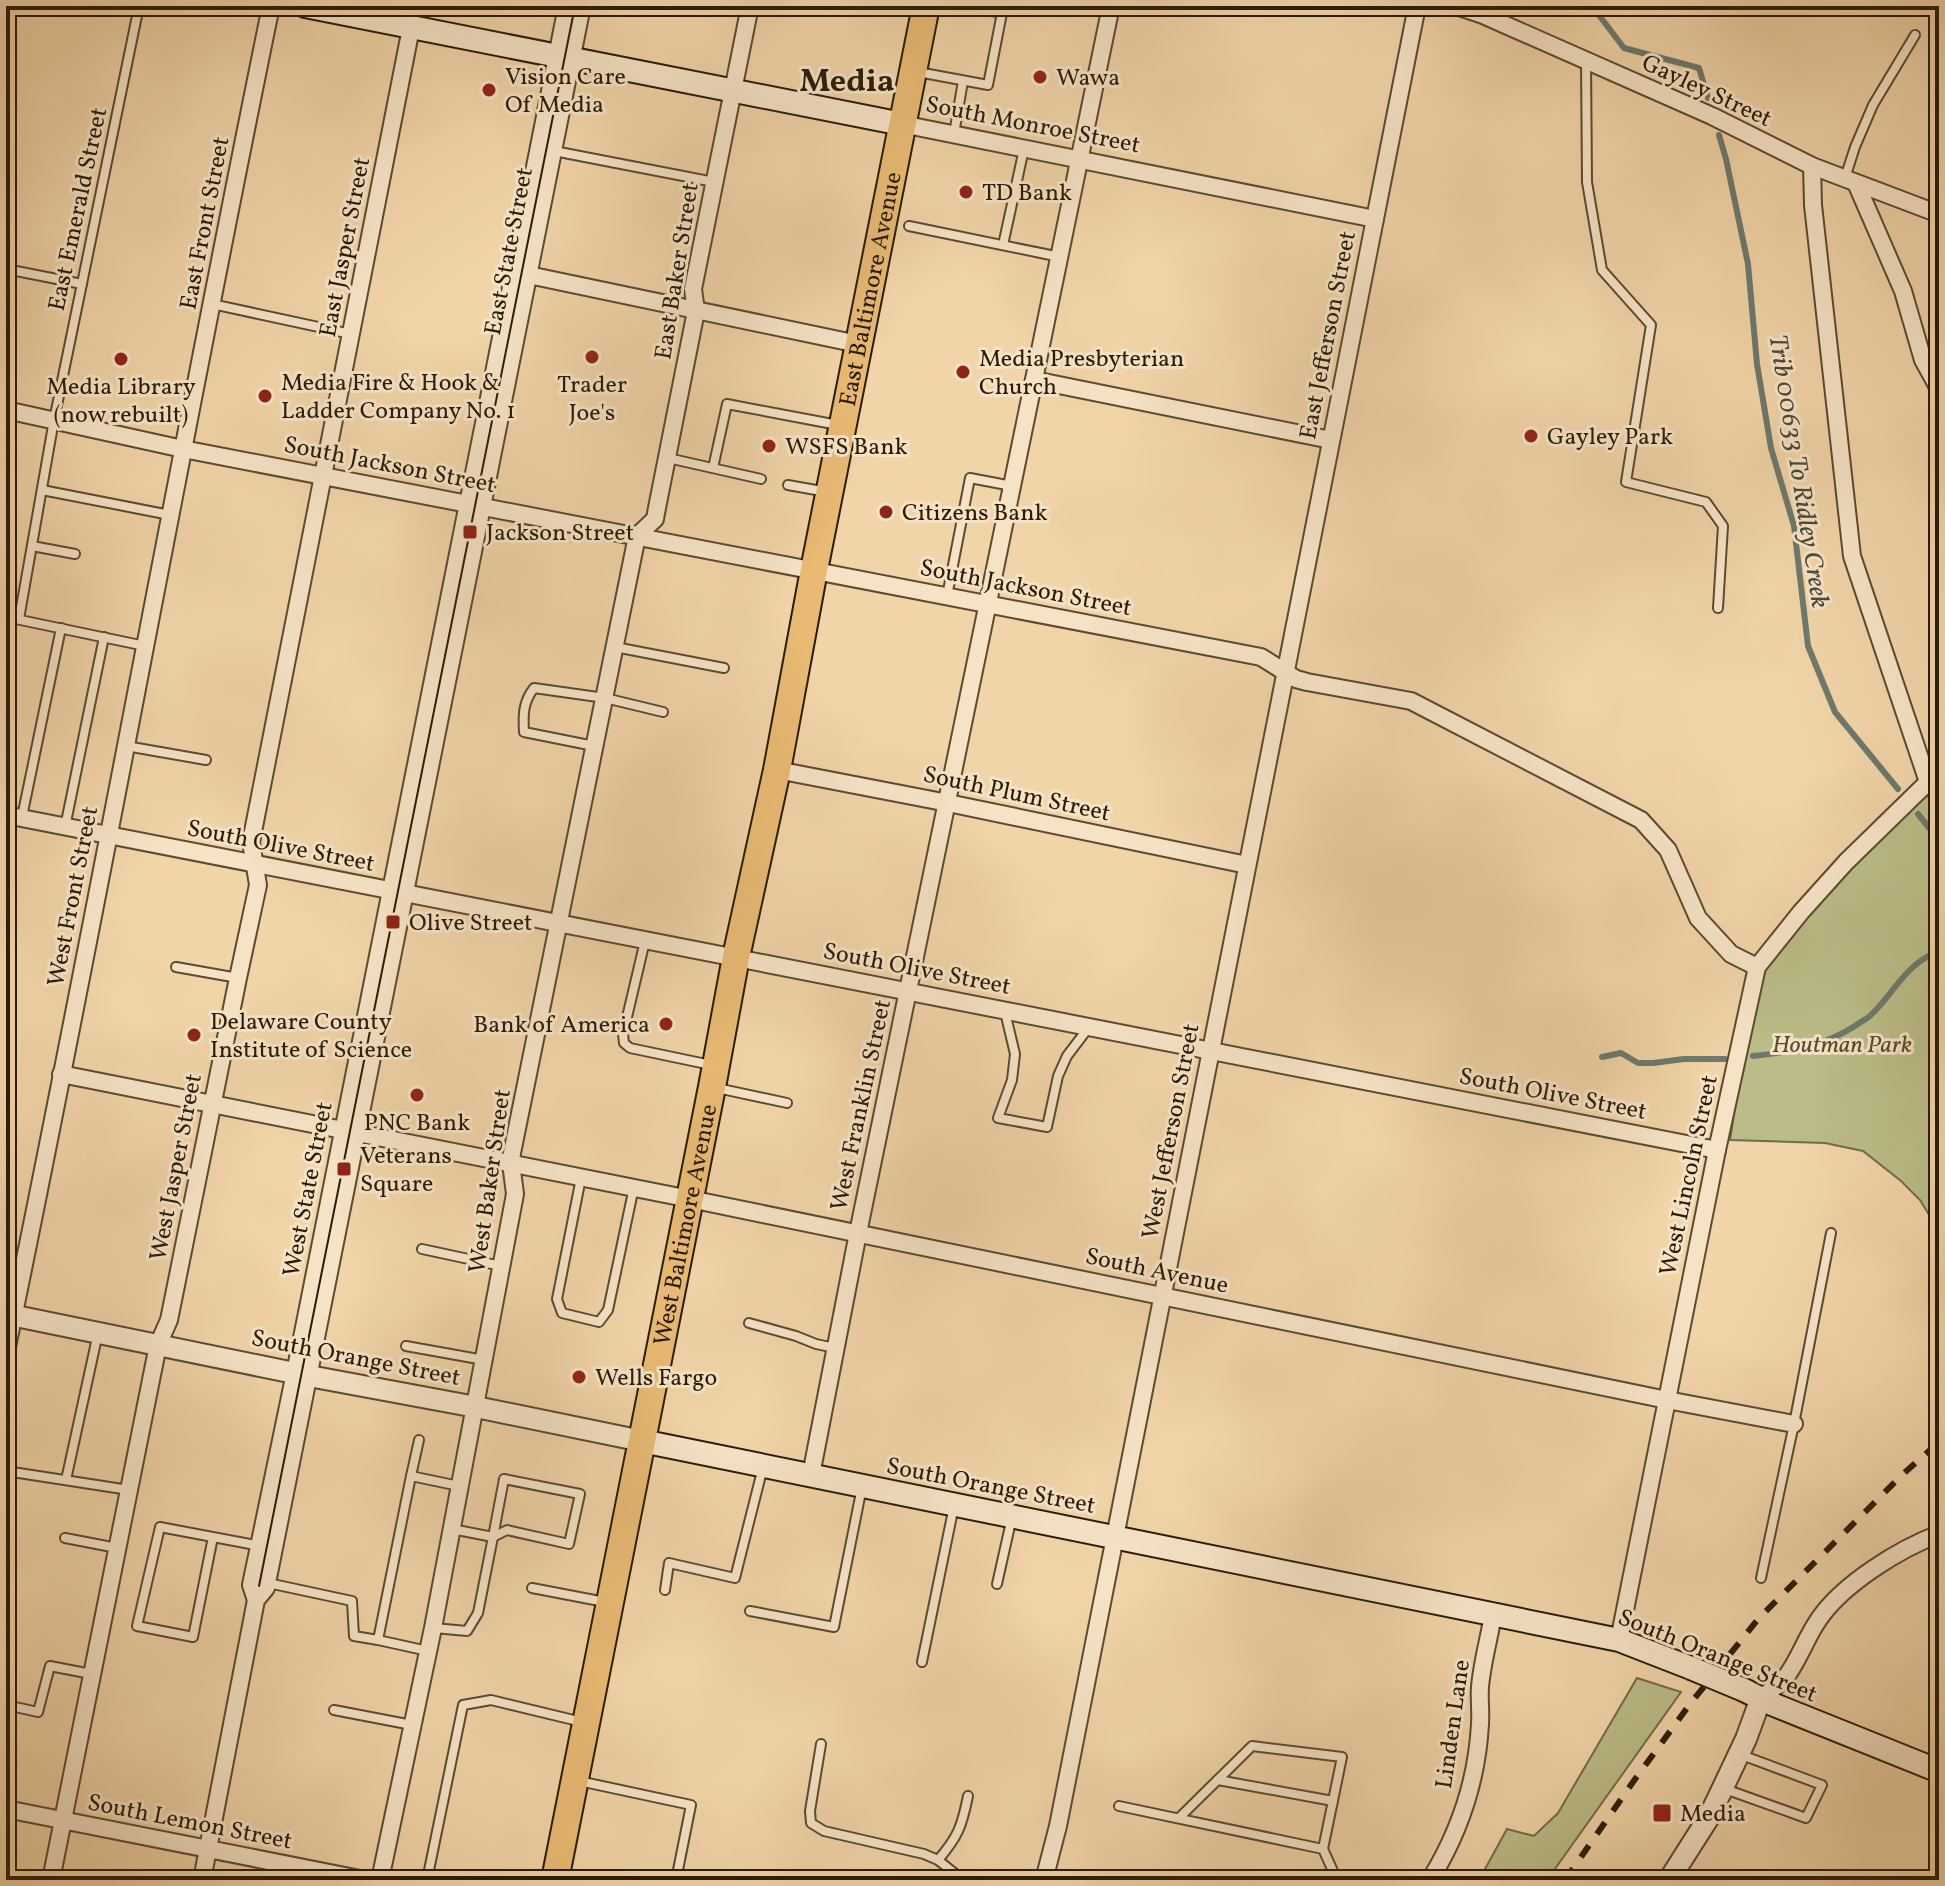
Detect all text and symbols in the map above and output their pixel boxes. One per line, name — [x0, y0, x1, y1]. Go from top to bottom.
street label: Gayley Street — [1636, 47, 1777, 137]
place label: Vision Care Of Media — [505, 61, 626, 123]
district label: Media — [800, 61, 894, 105]
place label: Wawa — [1056, 62, 1120, 96]
marker: Wawa — [1031, 68, 1049, 86]
marker: Vision Care Of Media — [480, 81, 498, 99]
street label: South Monroe Street — [922, 88, 1143, 163]
street label: East Emerald Street — [41, 104, 117, 314]
street label: East Front Street — [172, 134, 239, 313]
street label: East Jasper Street — [312, 154, 380, 340]
street label: East State Street — [477, 165, 543, 338]
street label: East Baltimore Avenue — [832, 169, 912, 410]
place label: TD Bank — [982, 177, 1072, 211]
street label: East Baker Street — [647, 180, 709, 362]
marker: TD Bank — [957, 183, 975, 201]
street label: East Jefferson Street — [1292, 228, 1366, 442]
water label: Trib 00633 To Ridley Creek — [1759, 332, 1837, 611]
place label: Media Presbyterian Church — [979, 343, 1184, 405]
marker: Trader Joe's — [583, 348, 601, 366]
marker: Media Library (now rebuilt) — [112, 350, 130, 368]
marker: Media Presbyterian Church — [954, 363, 972, 381]
place label: Media Fire & Hook & Ladder Company No. 1 — [281, 367, 516, 429]
place label: Trader Joe's — [557, 369, 627, 431]
place label: Media Library (now rebuilt) — [46, 371, 196, 433]
marker: Media Fire & Hook & Ladder Company No. 1 — [256, 387, 274, 405]
place label: Gayley Park — [1547, 421, 1673, 455]
marker: Gayley Park — [1522, 427, 1540, 445]
street label: South Jackson Street — [281, 429, 498, 503]
place label: WSFS Bank — [785, 431, 908, 465]
marker: WSFS Bank — [760, 437, 778, 455]
place label: Citizens Bank — [902, 497, 1048, 531]
marker: Citizens Bank — [877, 503, 895, 521]
place label: Jackson Street — [486, 517, 634, 551]
marker: Jackson Street — [461, 523, 479, 541]
street label: South Jackson Street — [917, 552, 1134, 626]
street label: South Plum Street — [920, 759, 1113, 831]
street label: West Front Street — [40, 803, 108, 989]
street label: South Olive Street — [184, 812, 377, 882]
place label: Olive Street — [409, 907, 532, 941]
marker: Olive Street — [384, 913, 402, 931]
street label: South Olive Street — [820, 935, 1013, 1005]
street label: West Franklin Street — [823, 996, 901, 1214]
place label: Delaware County Institute of Science — [210, 1006, 412, 1068]
place label: Bank of America — [473, 1009, 650, 1043]
marker: Bank of America — [657, 1015, 675, 1033]
street label: West Jefferson Street — [1134, 1021, 1210, 1242]
marker: Delaware County Institute of Science — [185, 1026, 203, 1044]
park label: Houtman Park — [1772, 1029, 1912, 1063]
street label: South Olive Street — [1456, 1060, 1649, 1130]
street label: West Jasper Street — [142, 1071, 212, 1264]
street label: West Lincoln Street — [1652, 1072, 1728, 1279]
marker: PNC Bank — [408, 1086, 426, 1104]
street label: West Baker Street — [461, 1087, 521, 1276]
street label: West State Street — [275, 1099, 343, 1280]
street label: West Baltimore Avenue — [646, 1101, 727, 1349]
place label: PNC Bank — [364, 1107, 470, 1141]
place label: Veterans Square — [360, 1140, 452, 1202]
marker: Veterans Square — [335, 1160, 353, 1178]
street label: South Avenue — [1082, 1240, 1231, 1304]
street label: South Orange Street — [248, 1322, 463, 1396]
place label: Wells Fargo — [595, 1362, 717, 1396]
marker: Wells Fargo — [570, 1368, 588, 1386]
street label: South Orange Street — [883, 1450, 1098, 1524]
street label: South Orange Street — [1612, 1601, 1822, 1712]
street label: Linden Lane — [1428, 1657, 1480, 1791]
street label: South Lemon Street — [84, 1786, 295, 1859]
place label: Media — [1680, 1798, 1746, 1832]
marker: Media — [1651, 1802, 1673, 1824]

